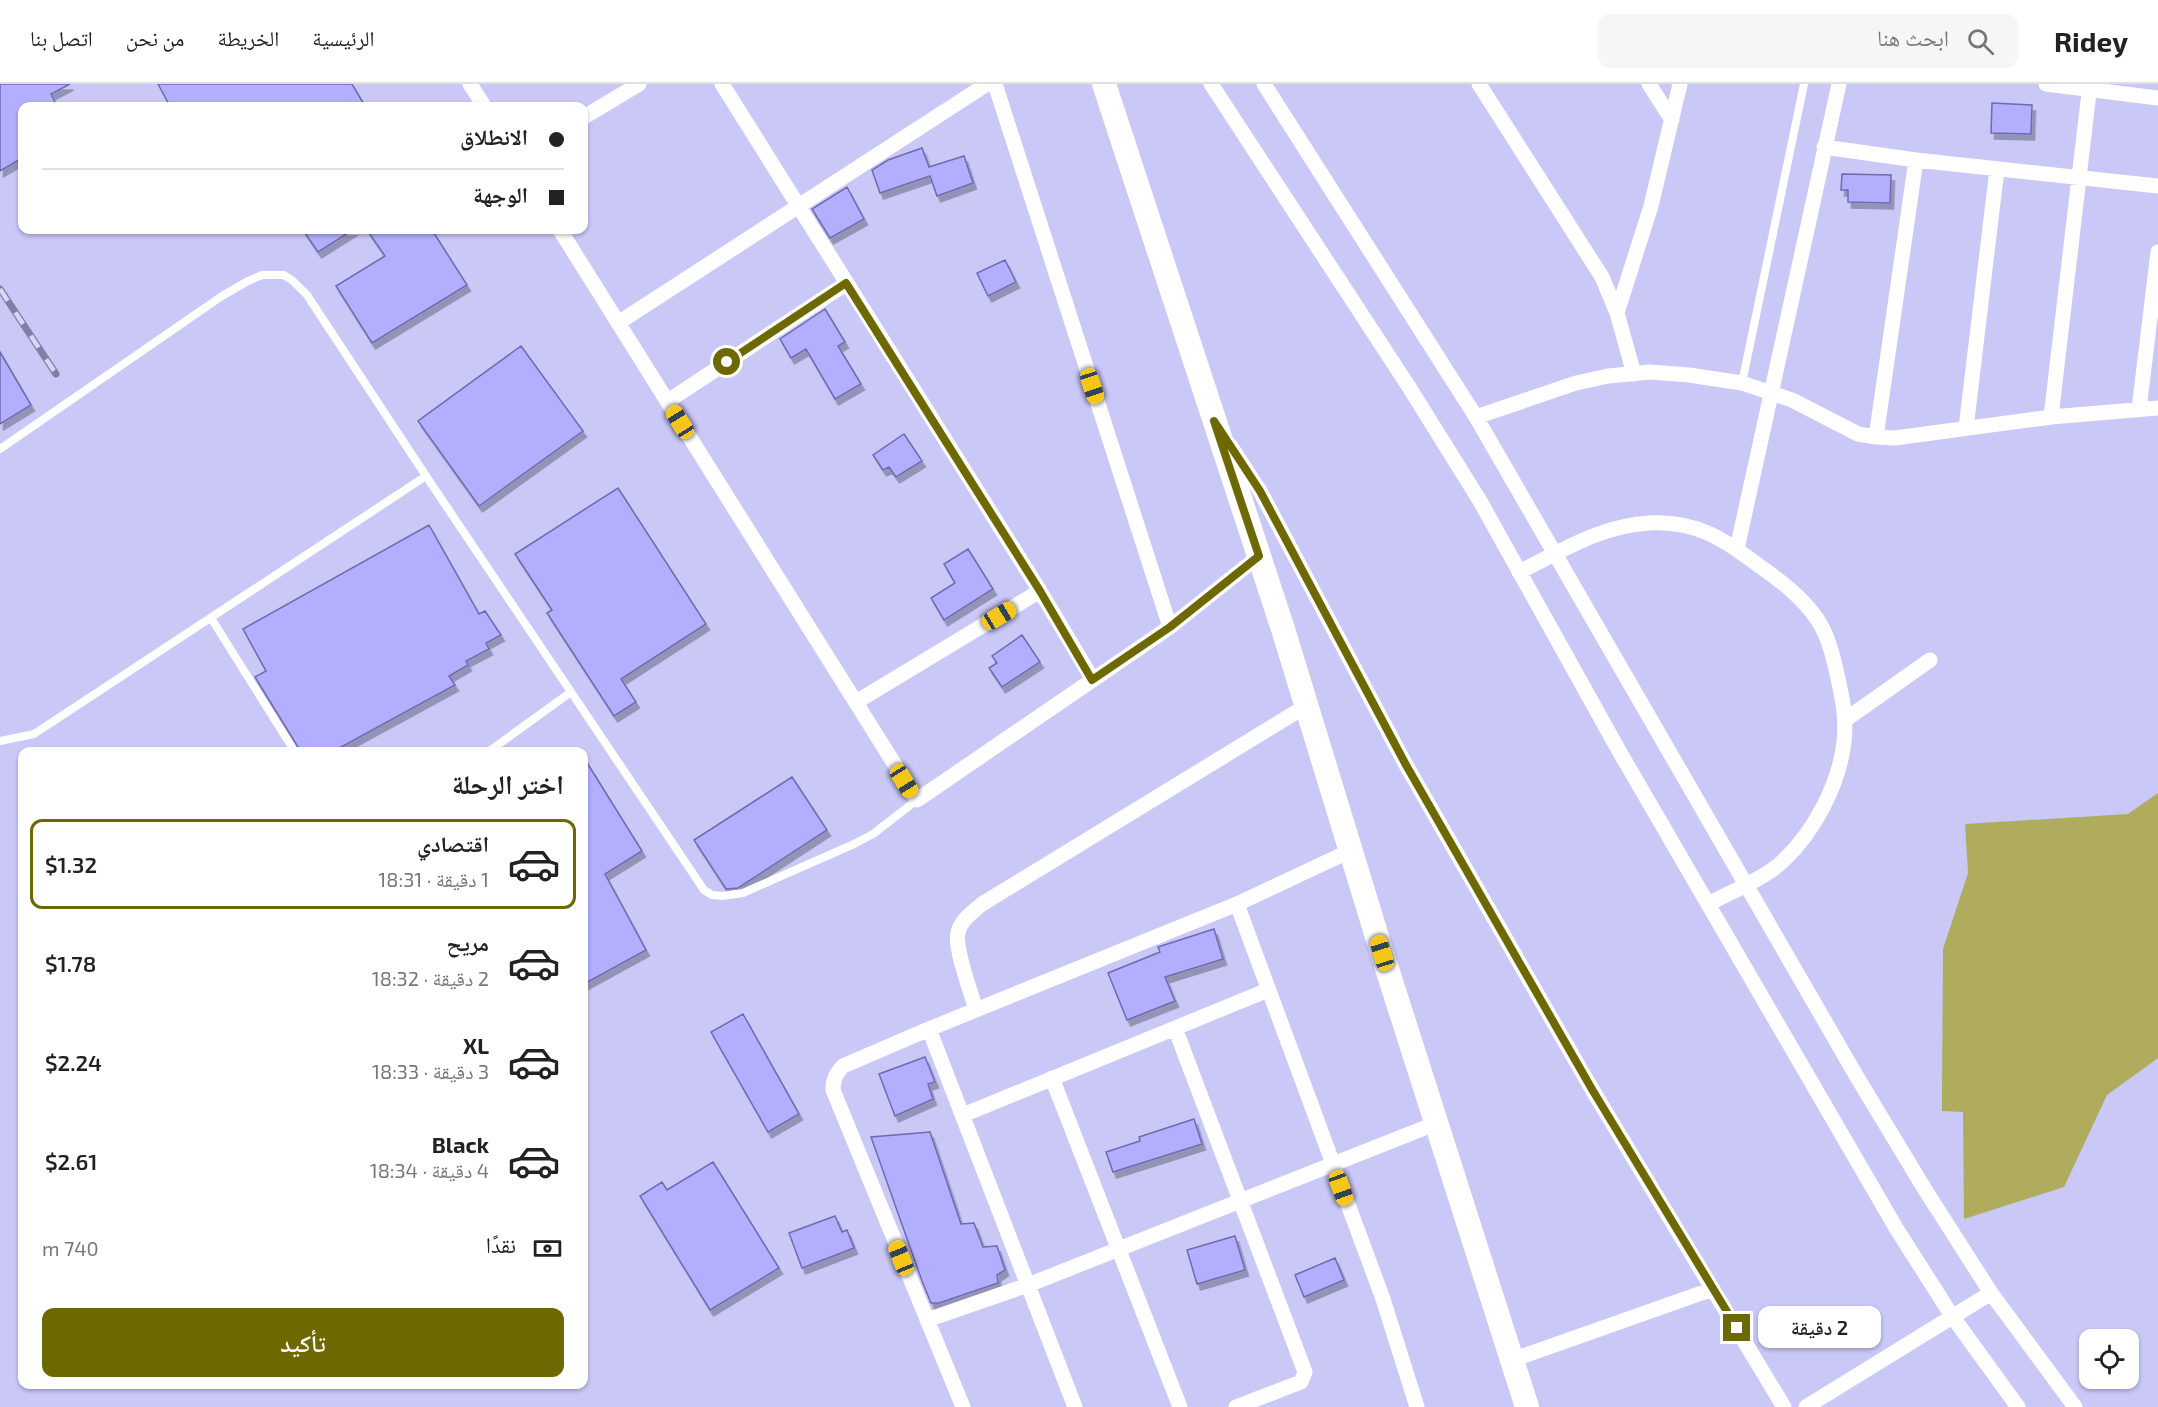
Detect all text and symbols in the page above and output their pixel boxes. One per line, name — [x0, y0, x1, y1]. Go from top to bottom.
search box — [1598, 14, 2018, 68]
text: ابحث هنا — [1877, 24, 1949, 50]
text: Ridey — [2054, 24, 2128, 58]
text: اتصل بنا — [30, 25, 93, 50]
text: من نحن — [126, 25, 184, 50]
text: الخريطة — [217, 25, 279, 50]
text: الرئيسية — [312, 25, 375, 50]
icon: search — [1964, 25, 1997, 58]
text: الانطلاق — [460, 123, 528, 149]
text: الوجهة — [473, 181, 528, 207]
route start — [713, 348, 740, 375]
car — [1078, 366, 1106, 406]
car — [663, 402, 697, 442]
car — [979, 599, 1019, 633]
car — [887, 761, 921, 801]
text: اختر الرحلة — [452, 767, 564, 799]
text: اقتصادي — [417, 830, 489, 856]
icon: car — [507, 837, 561, 891]
text: $1.32 — [45, 851, 97, 877]
text: 1 دقيقة · 18:31 — [378, 867, 489, 891]
text: مريح — [446, 929, 489, 955]
car — [1368, 933, 1396, 973]
icon: car — [507, 936, 561, 990]
text: $1.78 — [45, 950, 96, 976]
text: 2 دقيقة · 18:32 — [372, 966, 489, 990]
text: XL — [463, 1032, 489, 1058]
icon: car — [507, 1035, 561, 1089]
text: $2.24 — [45, 1049, 102, 1075]
text: 3 دقيقة · 18:33 — [372, 1059, 489, 1083]
text: Black — [432, 1131, 489, 1157]
icon: car — [507, 1134, 561, 1188]
text: $2.61 — [45, 1148, 97, 1174]
text: 4 دقيقة · 18:34 — [370, 1158, 489, 1182]
car — [1326, 1168, 1356, 1208]
text: نقدًا — [486, 1231, 516, 1257]
icon: cash — [531, 1232, 564, 1265]
text: 740 m — [42, 1236, 99, 1260]
car — [886, 1238, 916, 1278]
callout: 2 دقيقة — [1758, 1307, 1881, 1349]
button: تأكيد — [42, 1308, 564, 1377]
route end — [1723, 1314, 1750, 1341]
text: 2 دقيقة — [1791, 1315, 1848, 1339]
map controls — [2079, 1329, 2139, 1389]
button: locate — [2079, 1329, 2139, 1389]

